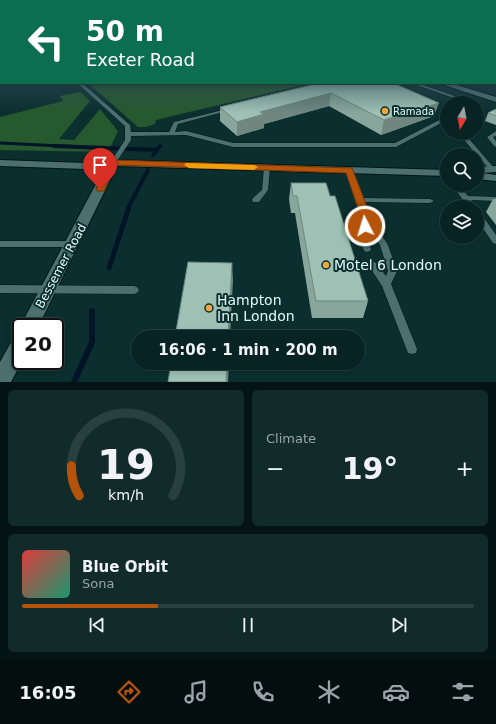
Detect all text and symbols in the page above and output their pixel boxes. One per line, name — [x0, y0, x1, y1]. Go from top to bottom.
text: 50 m — [86, 15, 164, 48]
icon: left — [20, 16, 72, 68]
text: Exeter Road — [86, 49, 195, 70]
north arrow — [440, 96, 484, 140]
map controls — [440, 96, 484, 244]
marker: Ramada — [380, 106, 390, 116]
place label: Ramada — [393, 106, 434, 117]
pin — [83, 148, 117, 189]
button: search — [440, 148, 484, 192]
icon: arrive — [89, 154, 111, 176]
button: layers — [440, 200, 484, 244]
position arrow — [344, 205, 386, 247]
street label: Bessemer Road — [33, 221, 89, 311]
place label: Motel 6 London — [334, 257, 442, 273]
marker: Motel 6 London — [321, 260, 331, 270]
place label: Hampton Inn London — [217, 292, 295, 324]
marker: Hampton Inn London — [204, 303, 214, 313]
speed limit sign: 20 — [12, 318, 64, 370]
text: 16:06 · 1 min · 200 m — [158, 341, 338, 359]
text: Climate — [266, 431, 316, 446]
text: 19 — [97, 440, 155, 489]
text: 19° — [342, 451, 398, 486]
text: − — [266, 456, 284, 481]
text: + — [456, 456, 474, 481]
text: km/h — [108, 487, 144, 503]
text: Blue Orbit — [82, 558, 168, 576]
text: Sona — [82, 576, 114, 591]
icon: previous — [86, 614, 108, 636]
icon: pause — [237, 614, 259, 636]
icon: next — [388, 614, 410, 636]
icon: directions — [115, 678, 143, 706]
icon: music — [182, 678, 210, 706]
icon: phone — [249, 678, 277, 706]
icon: climate — [315, 678, 343, 706]
icon: car — [382, 678, 410, 706]
icon: filters — [449, 678, 477, 706]
text: 16:05 — [19, 682, 77, 703]

